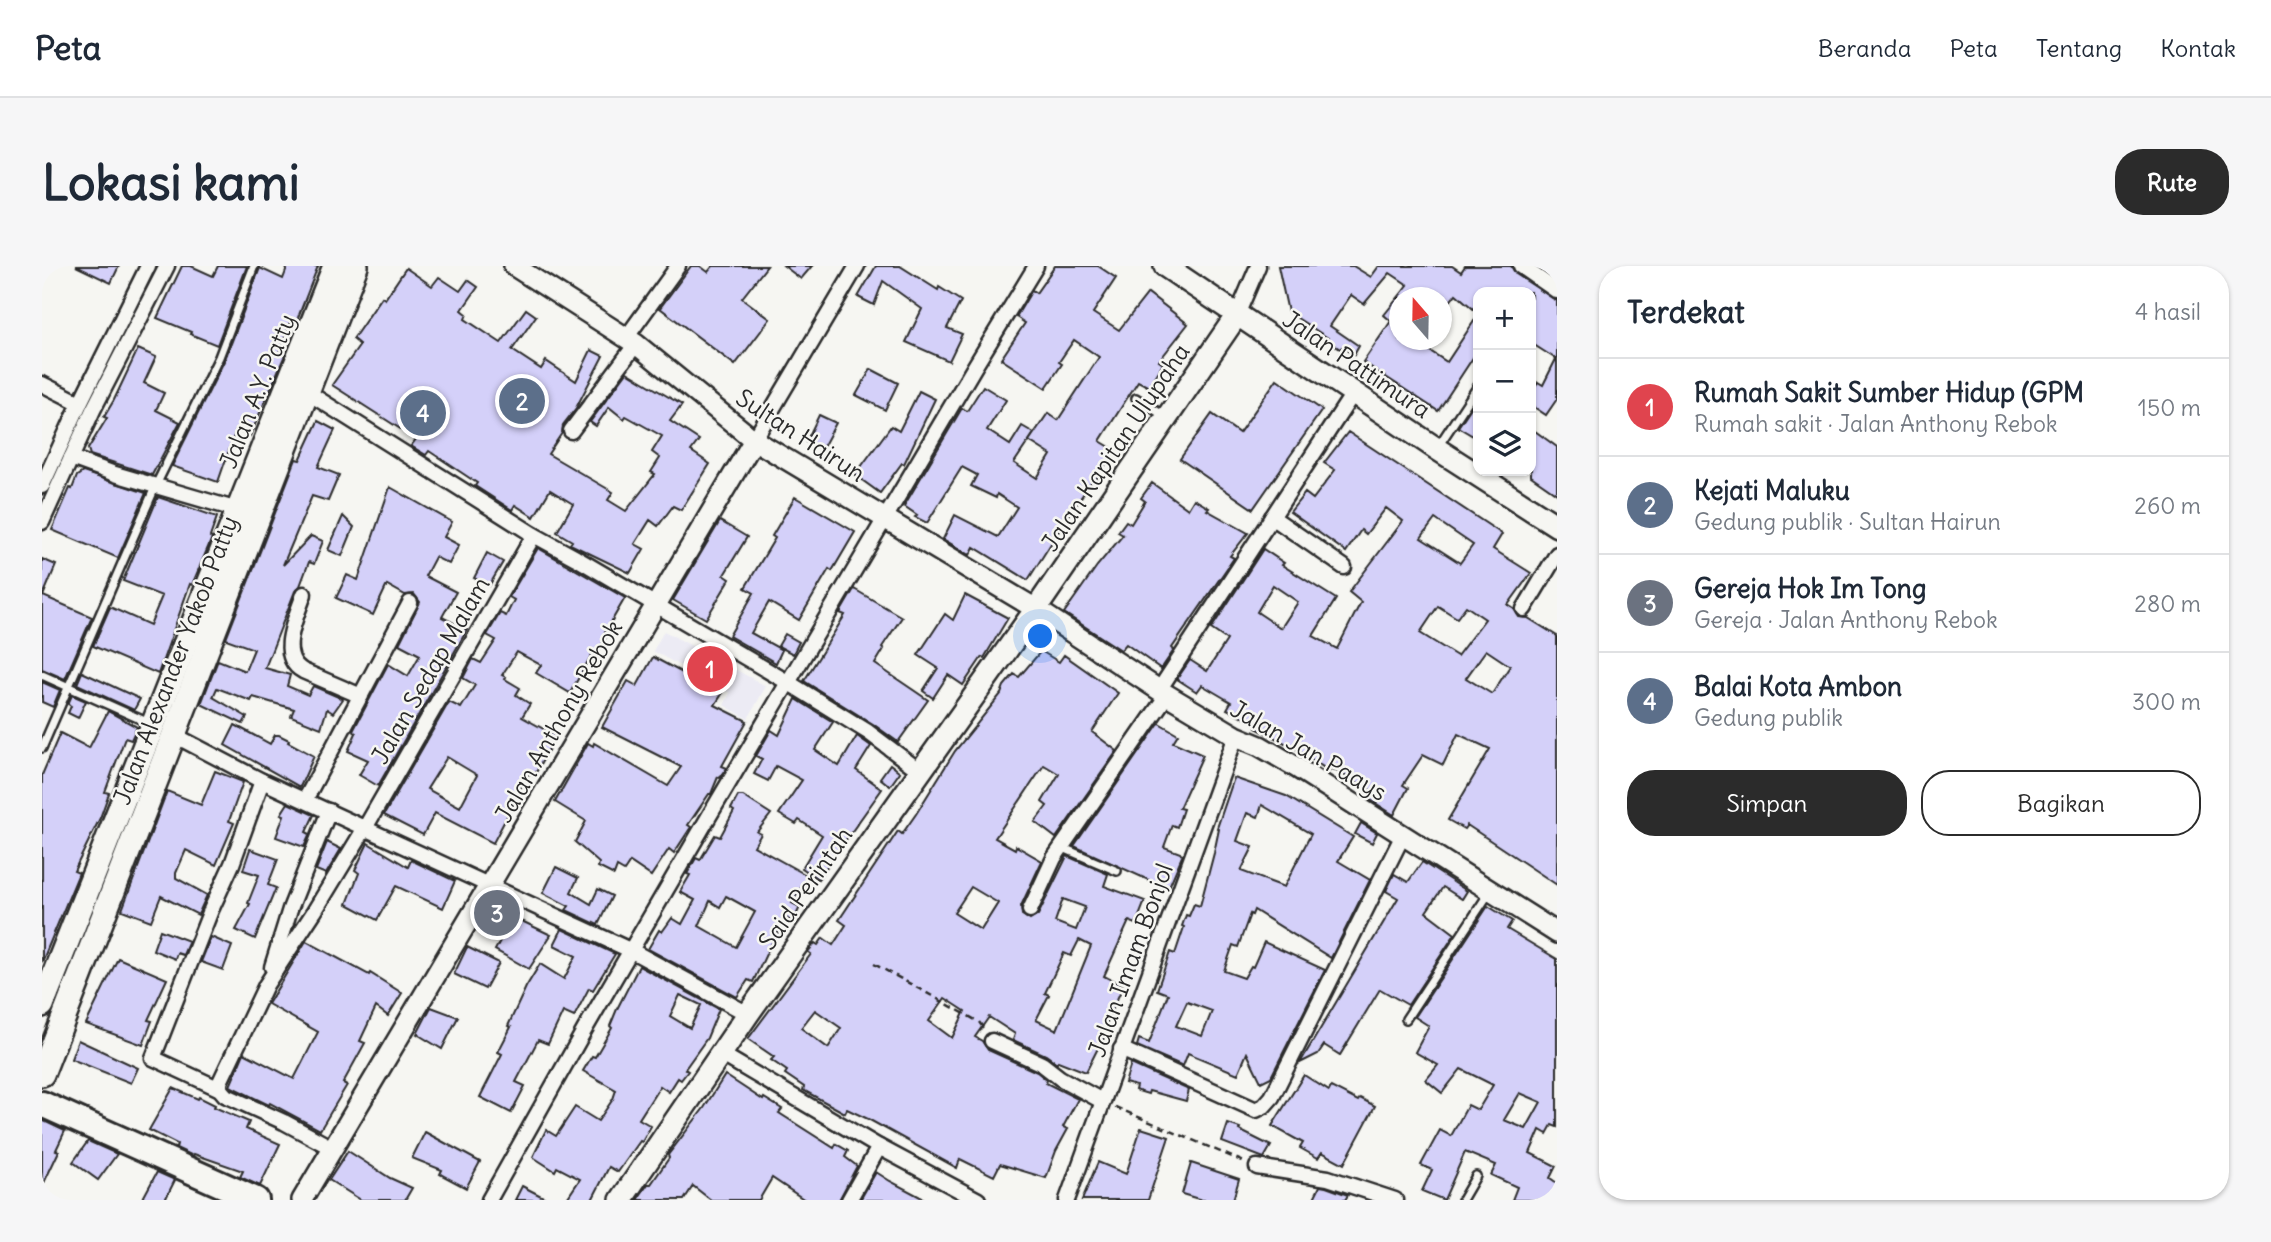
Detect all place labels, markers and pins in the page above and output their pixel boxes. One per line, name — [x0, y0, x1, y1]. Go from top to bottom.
pin: 2 — [499, 375, 545, 427]
pin: 4 — [400, 387, 446, 439]
pin: 1 — [687, 643, 733, 695]
pin: 3 — [474, 887, 520, 939]

